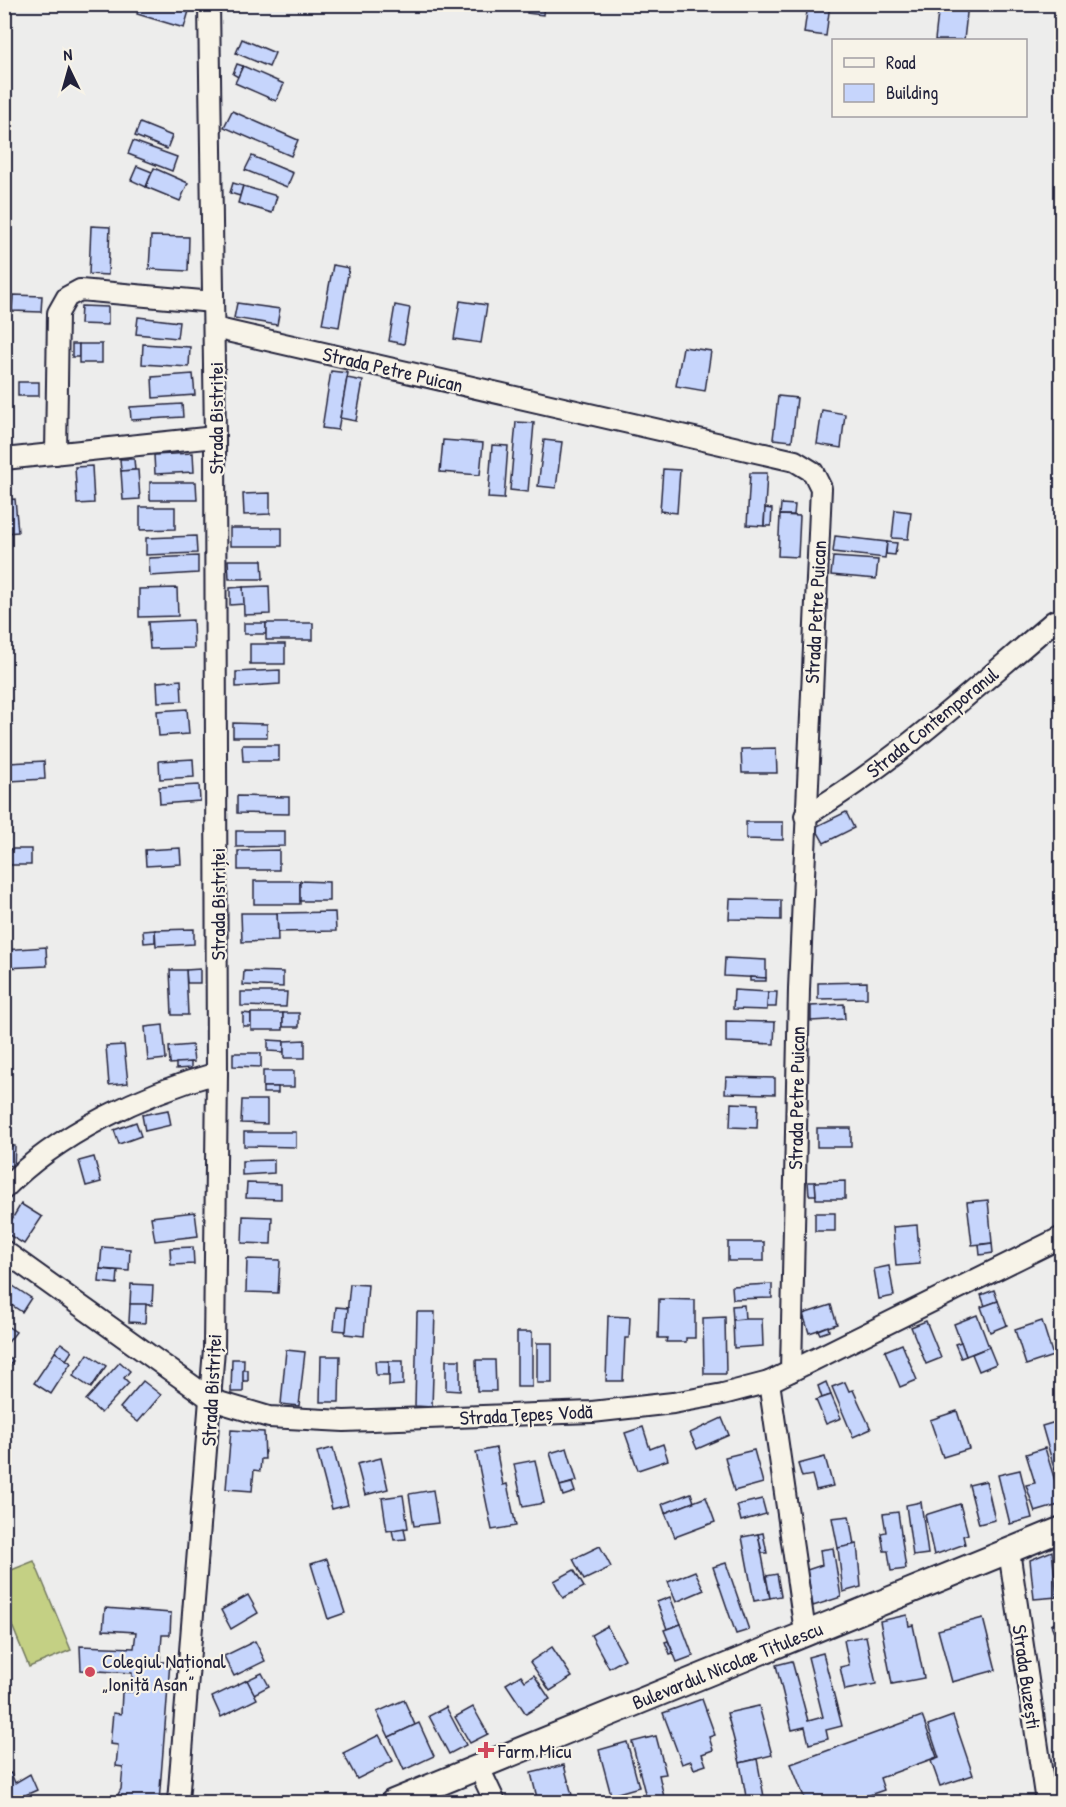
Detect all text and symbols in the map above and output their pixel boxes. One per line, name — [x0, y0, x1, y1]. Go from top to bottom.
north arrow — [39, 39, 99, 99]
legend — [832, 39, 1027, 117]
text: N — [62, 43, 73, 65]
text: Road — [886, 50, 916, 75]
text: Building — [886, 80, 938, 105]
street label: Strada Petre Puican — [320, 340, 466, 398]
street label: Strada Bistriței — [202, 362, 229, 474]
street label: Strada Petre Puican — [798, 540, 832, 684]
street label: Strada Contemporanul — [860, 660, 1004, 784]
street label: Strada Bistriței — [204, 848, 231, 960]
street label: Strada Petre Puican — [781, 1026, 811, 1170]
street label: Strada Bistriței — [195, 1333, 227, 1447]
street label: Strada Țepeș Vodă — [459, 1397, 593, 1431]
street label: Bulevardul Nicolae Titulescu — [628, 1614, 826, 1716]
street label: Strada Buzești — [1006, 1623, 1048, 1731]
place label: Colegiul Național „Ioniță Asan” — [102, 1647, 226, 1697]
marker: Colegiul Național „Ioniță Asan” — [83, 1665, 97, 1679]
place label: Farm Micu — [497, 1737, 571, 1764]
marker: Farm Micu — [479, 1743, 493, 1757]

